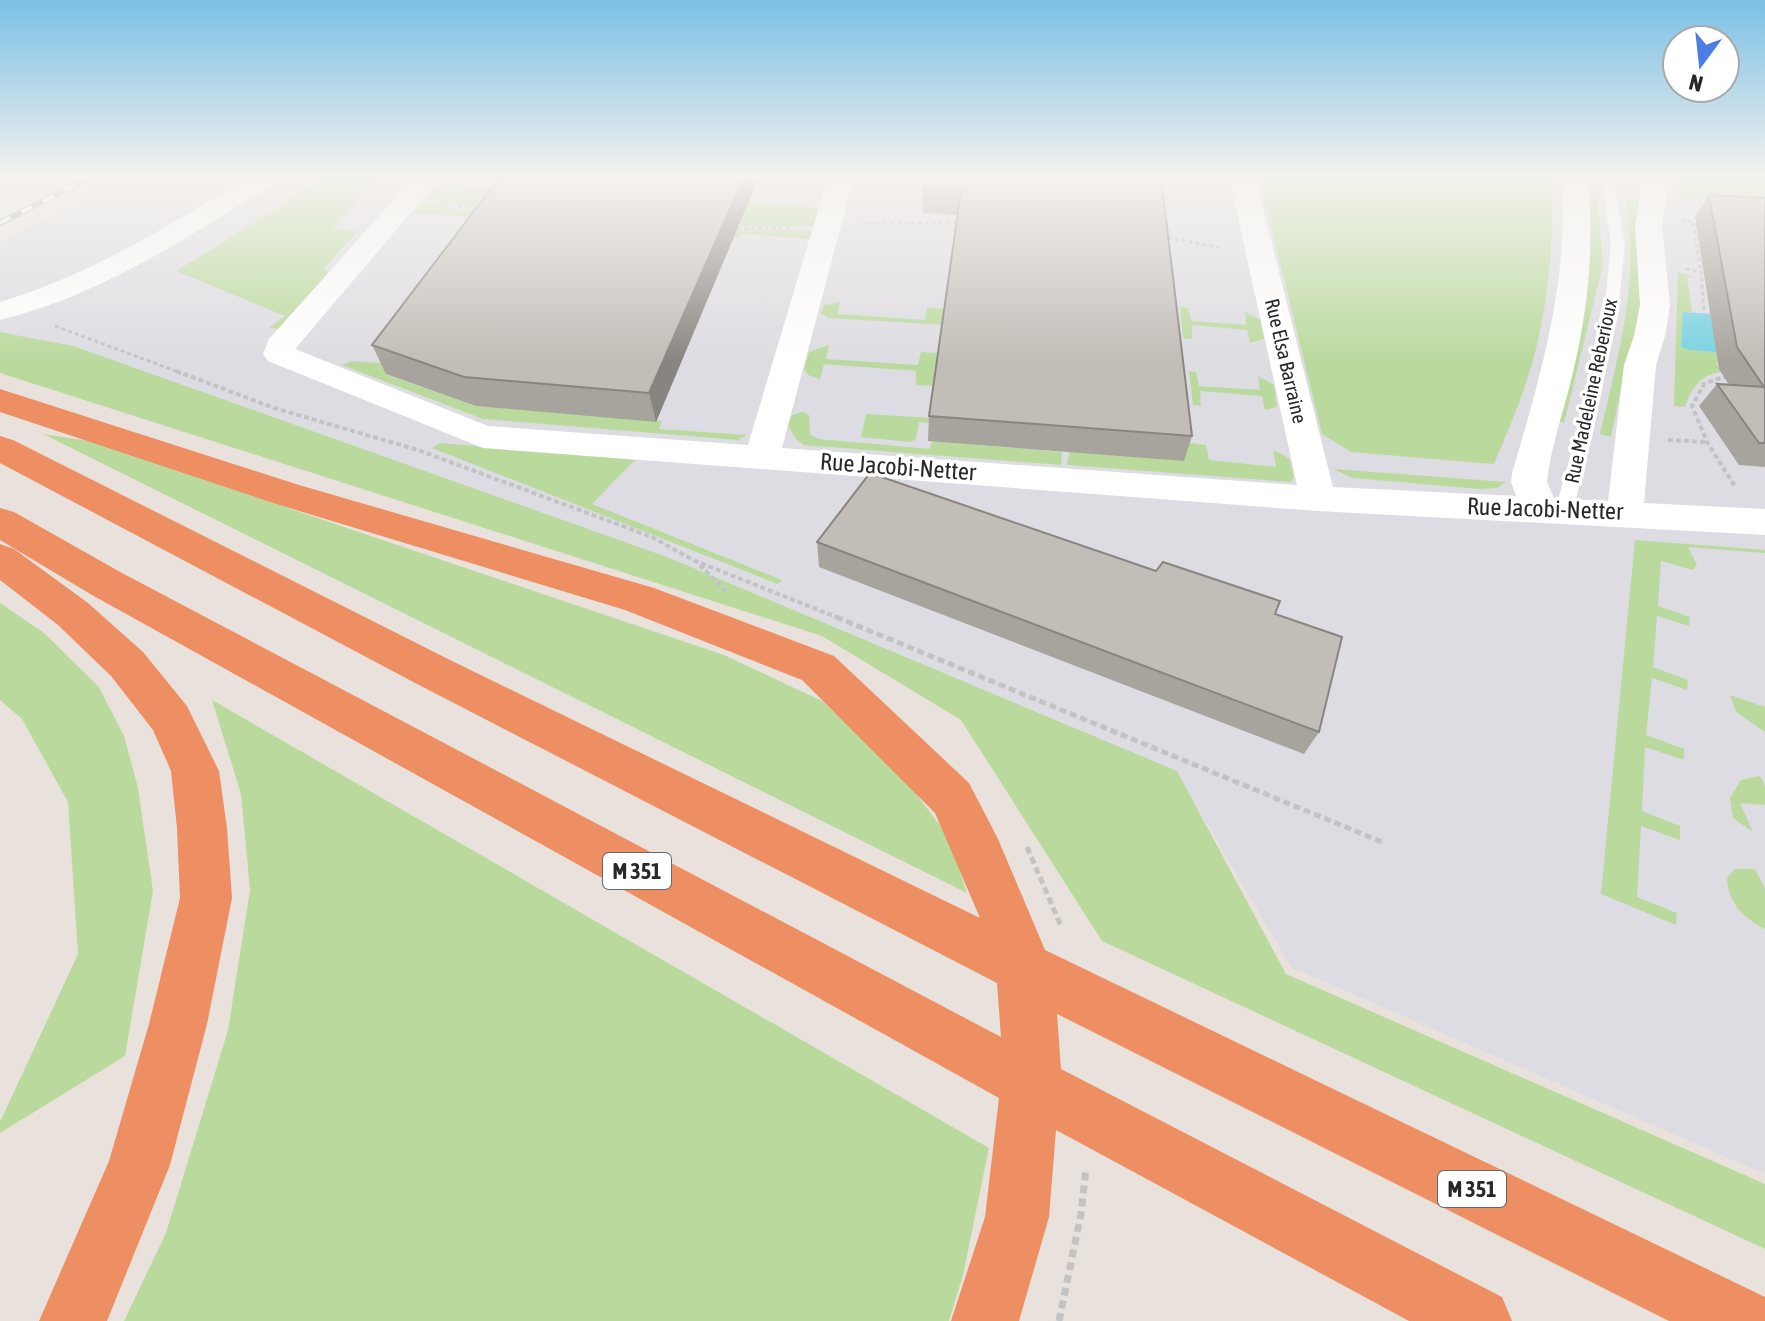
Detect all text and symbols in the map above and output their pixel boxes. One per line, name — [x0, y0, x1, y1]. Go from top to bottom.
north arrow — [1661, 24, 1741, 104]
text: N — [1686, 69, 1705, 98]
street label: Rue Elsa Barraine — [1261, 296, 1312, 425]
street label: Rue Madeleine Reberioux — [1560, 296, 1621, 485]
street label: Rue Jacobi-Netter — [819, 448, 978, 485]
street label: Rue Jacobi-Netter — [1466, 492, 1624, 525]
road number: M 351 — [603, 853, 671, 889]
road number: M 351 — [1438, 1171, 1506, 1207]

